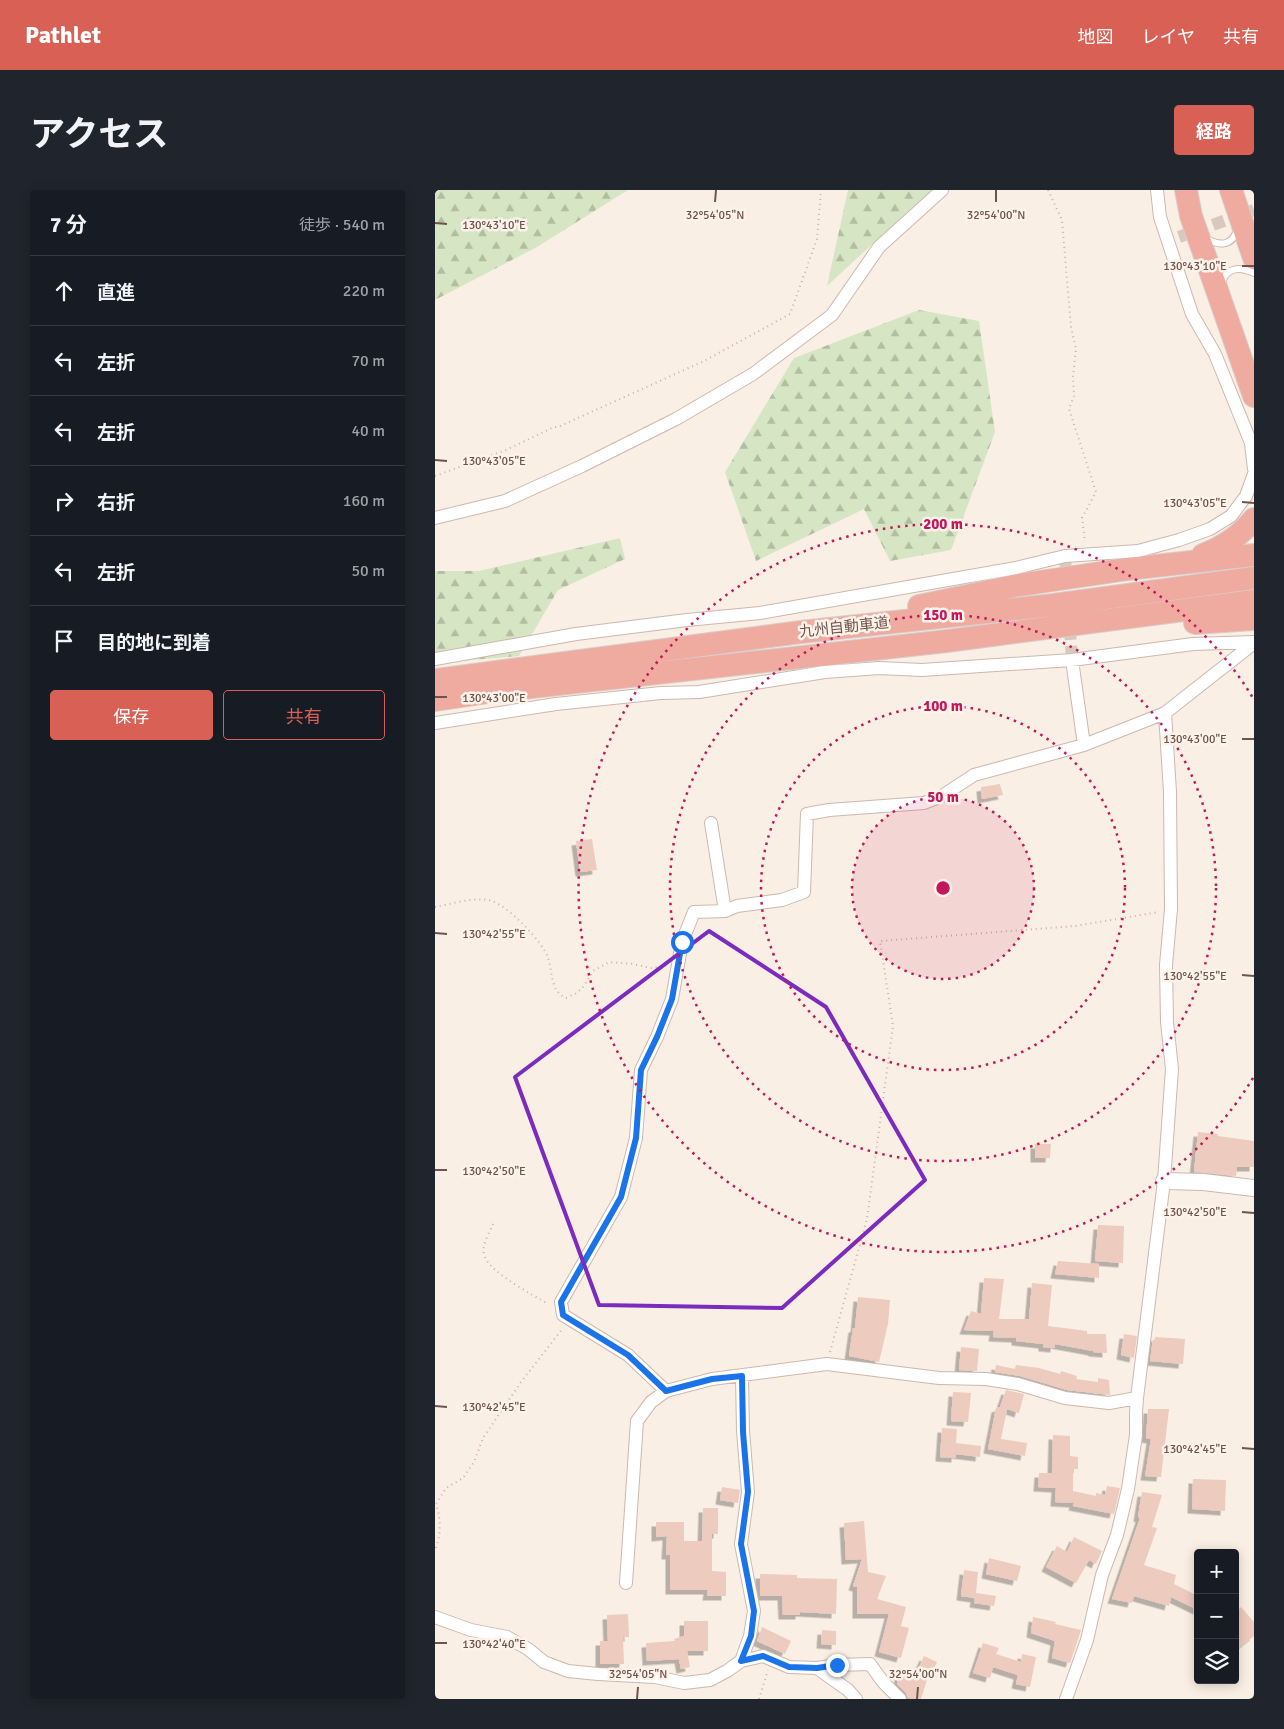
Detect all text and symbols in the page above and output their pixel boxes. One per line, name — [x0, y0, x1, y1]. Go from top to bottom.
text: Pathlet — [25, 20, 101, 50]
text: 地図 — [1078, 26, 1114, 48]
text: レイヤ — [1142, 26, 1195, 48]
text: 共有 — [1223, 26, 1259, 48]
button: 経路 — [1174, 105, 1254, 155]
text: アクセス — [30, 113, 168, 156]
text: 32°54'05"N — [686, 208, 744, 223]
text: 32°54'00"N — [967, 208, 1025, 223]
text: 7 分 — [50, 212, 87, 238]
text: 徒歩 · 540 m — [299, 215, 385, 235]
text: 130°43'10"E — [462, 218, 526, 233]
text: 130°43'10"E — [1163, 259, 1227, 274]
icon: ahead — [50, 277, 78, 305]
text: 直進 — [97, 281, 135, 305]
text: 220 m — [343, 281, 385, 301]
icon: left — [50, 347, 78, 375]
text: 左折 — [97, 351, 135, 375]
text: 70 m — [351, 351, 385, 371]
icon: left — [50, 417, 78, 445]
text: 左折 — [97, 421, 135, 445]
text: 40 m — [351, 421, 385, 441]
text: 130°43'05"E — [462, 454, 526, 469]
icon: right — [50, 487, 78, 515]
text: 右折 — [97, 491, 135, 515]
text: 160 m — [343, 491, 385, 511]
text: 130°43'05"E — [1163, 496, 1227, 511]
text: 200 m — [923, 515, 963, 533]
icon: left — [50, 557, 78, 585]
text: 左折 — [97, 561, 135, 585]
text: 50 m — [351, 561, 385, 581]
text: 150 m — [923, 606, 963, 624]
street label: 九州自動車道 — [798, 613, 890, 641]
icon: arrive — [50, 627, 78, 655]
text: 目的地に到着 — [97, 631, 211, 655]
button: 保存 — [50, 690, 213, 740]
button: 共有 — [223, 690, 385, 740]
text: 130°43'00"E — [462, 691, 526, 706]
text: 100 m — [923, 697, 963, 715]
text: 130°43'00"E — [1163, 732, 1227, 747]
text: 50 m — [927, 788, 959, 806]
centre of rings — [934, 879, 952, 897]
text: 130°42'55"E — [462, 927, 526, 942]
route start — [671, 931, 694, 954]
text: 130°42'55"E — [1163, 969, 1227, 984]
text: 130°42'50"E — [462, 1164, 526, 1179]
text: 130°42'50"E — [1163, 1205, 1227, 1220]
text: 130°42'45"E — [462, 1400, 526, 1415]
text: 130°42'45"E — [1163, 1442, 1227, 1457]
map controls — [1194, 1549, 1239, 1684]
button: + — [1194, 1549, 1239, 1594]
button: − — [1194, 1594, 1239, 1639]
text: 130°42'40"E — [462, 1637, 526, 1652]
button: layers — [1194, 1639, 1239, 1684]
route end — [826, 1654, 849, 1677]
text: 32°54'05"N — [609, 1667, 667, 1682]
text: 32°54'00"N — [889, 1667, 947, 1682]

